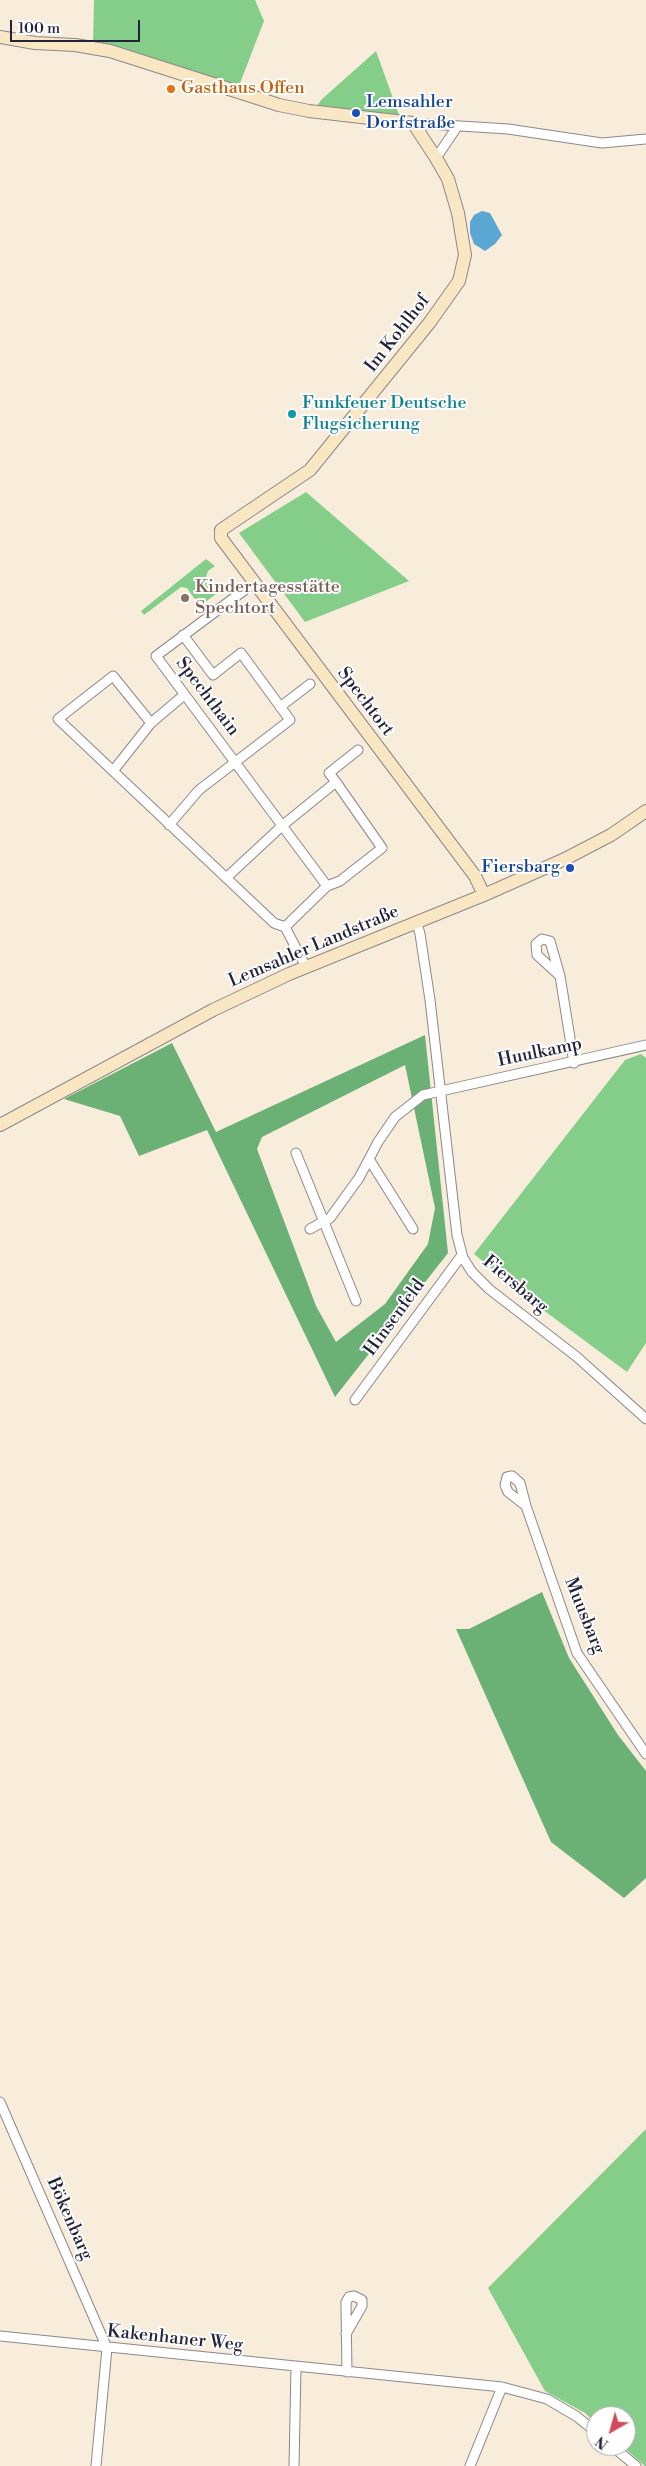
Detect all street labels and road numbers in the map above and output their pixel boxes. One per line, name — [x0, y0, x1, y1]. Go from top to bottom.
street label: Im Kohlhof — [361, 291, 435, 377]
street label: Spechthain — [171, 654, 243, 740]
street label: Spechtort — [332, 663, 398, 741]
street label: Lemsahler Landstraße — [226, 901, 402, 993]
street label: Huulkamp — [496, 1034, 584, 1072]
street label: Fiersbarg — [478, 1251, 552, 1319]
street label: Hinsenfeld — [360, 1275, 430, 1361]
street label: Muusbarg — [559, 1575, 609, 1657]
street label: Bökenbarg — [41, 2174, 97, 2264]
street label: Kakenhaner Weg — [106, 2321, 244, 2357]

